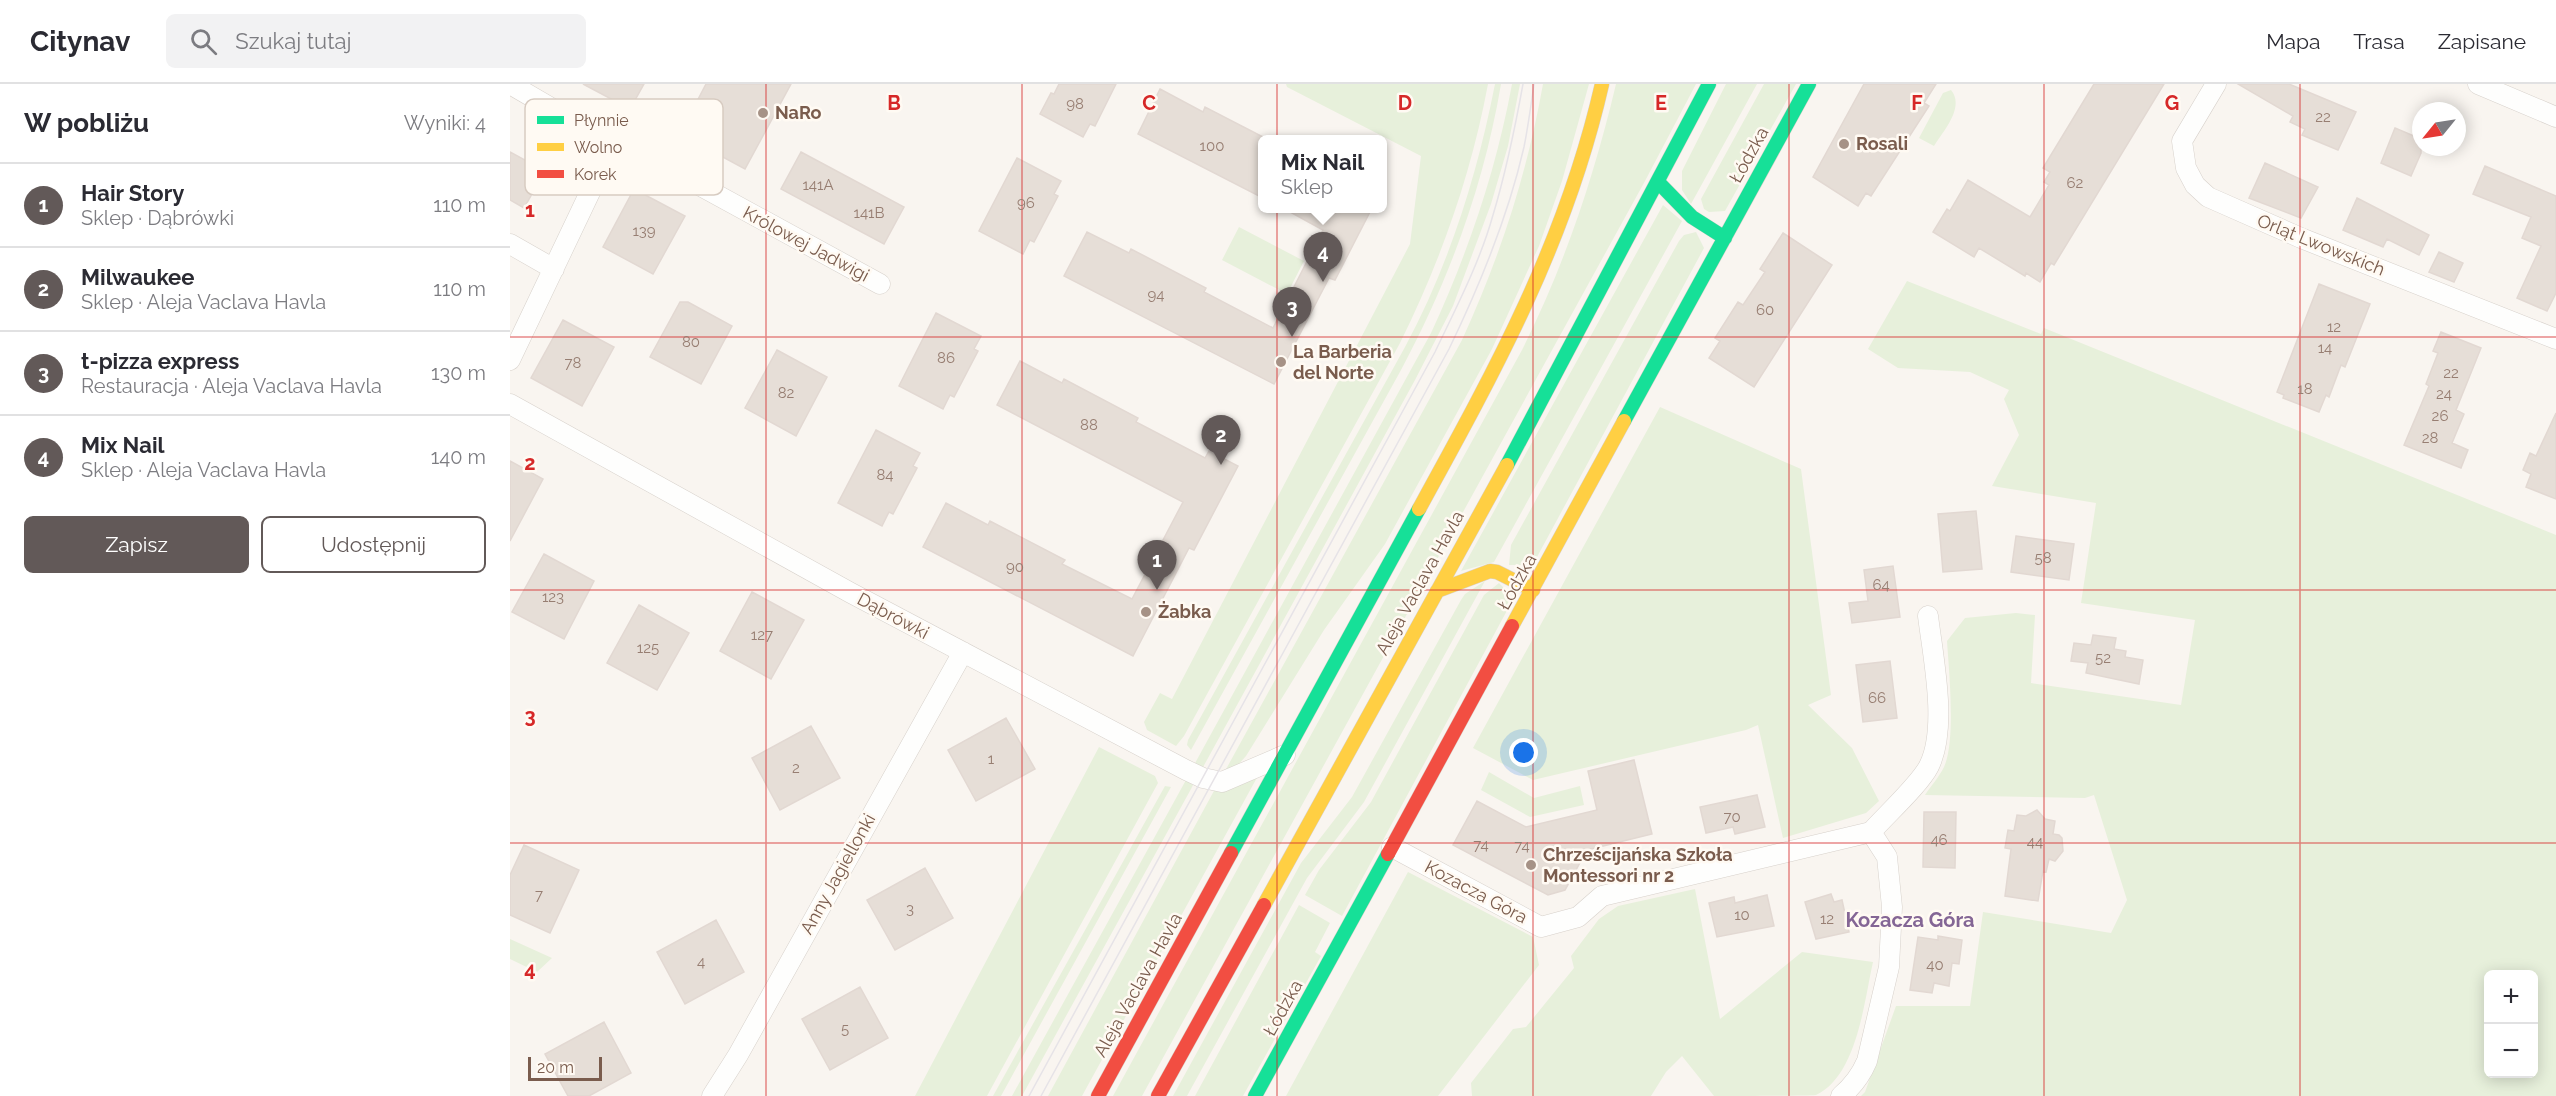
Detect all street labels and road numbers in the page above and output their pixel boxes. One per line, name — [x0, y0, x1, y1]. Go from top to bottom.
street label: Łódzka — [1725, 123, 1772, 186]
street label: Królowej Jadwigi — [740, 201, 873, 286]
street label: Orląt Lwowskich — [2254, 209, 2388, 280]
street label: Aleja Vaclava Havla — [1371, 507, 1468, 659]
street label: Łódzka — [1493, 550, 1540, 613]
street label: Dąbrówki — [854, 588, 933, 643]
street label: Anny Jagiellonki — [796, 810, 879, 938]
street label: Kozacza Góra — [1421, 856, 1531, 927]
street label: Aleja Vaclava Havla — [1089, 909, 1186, 1061]
street label: Łódzka — [1259, 976, 1306, 1039]

